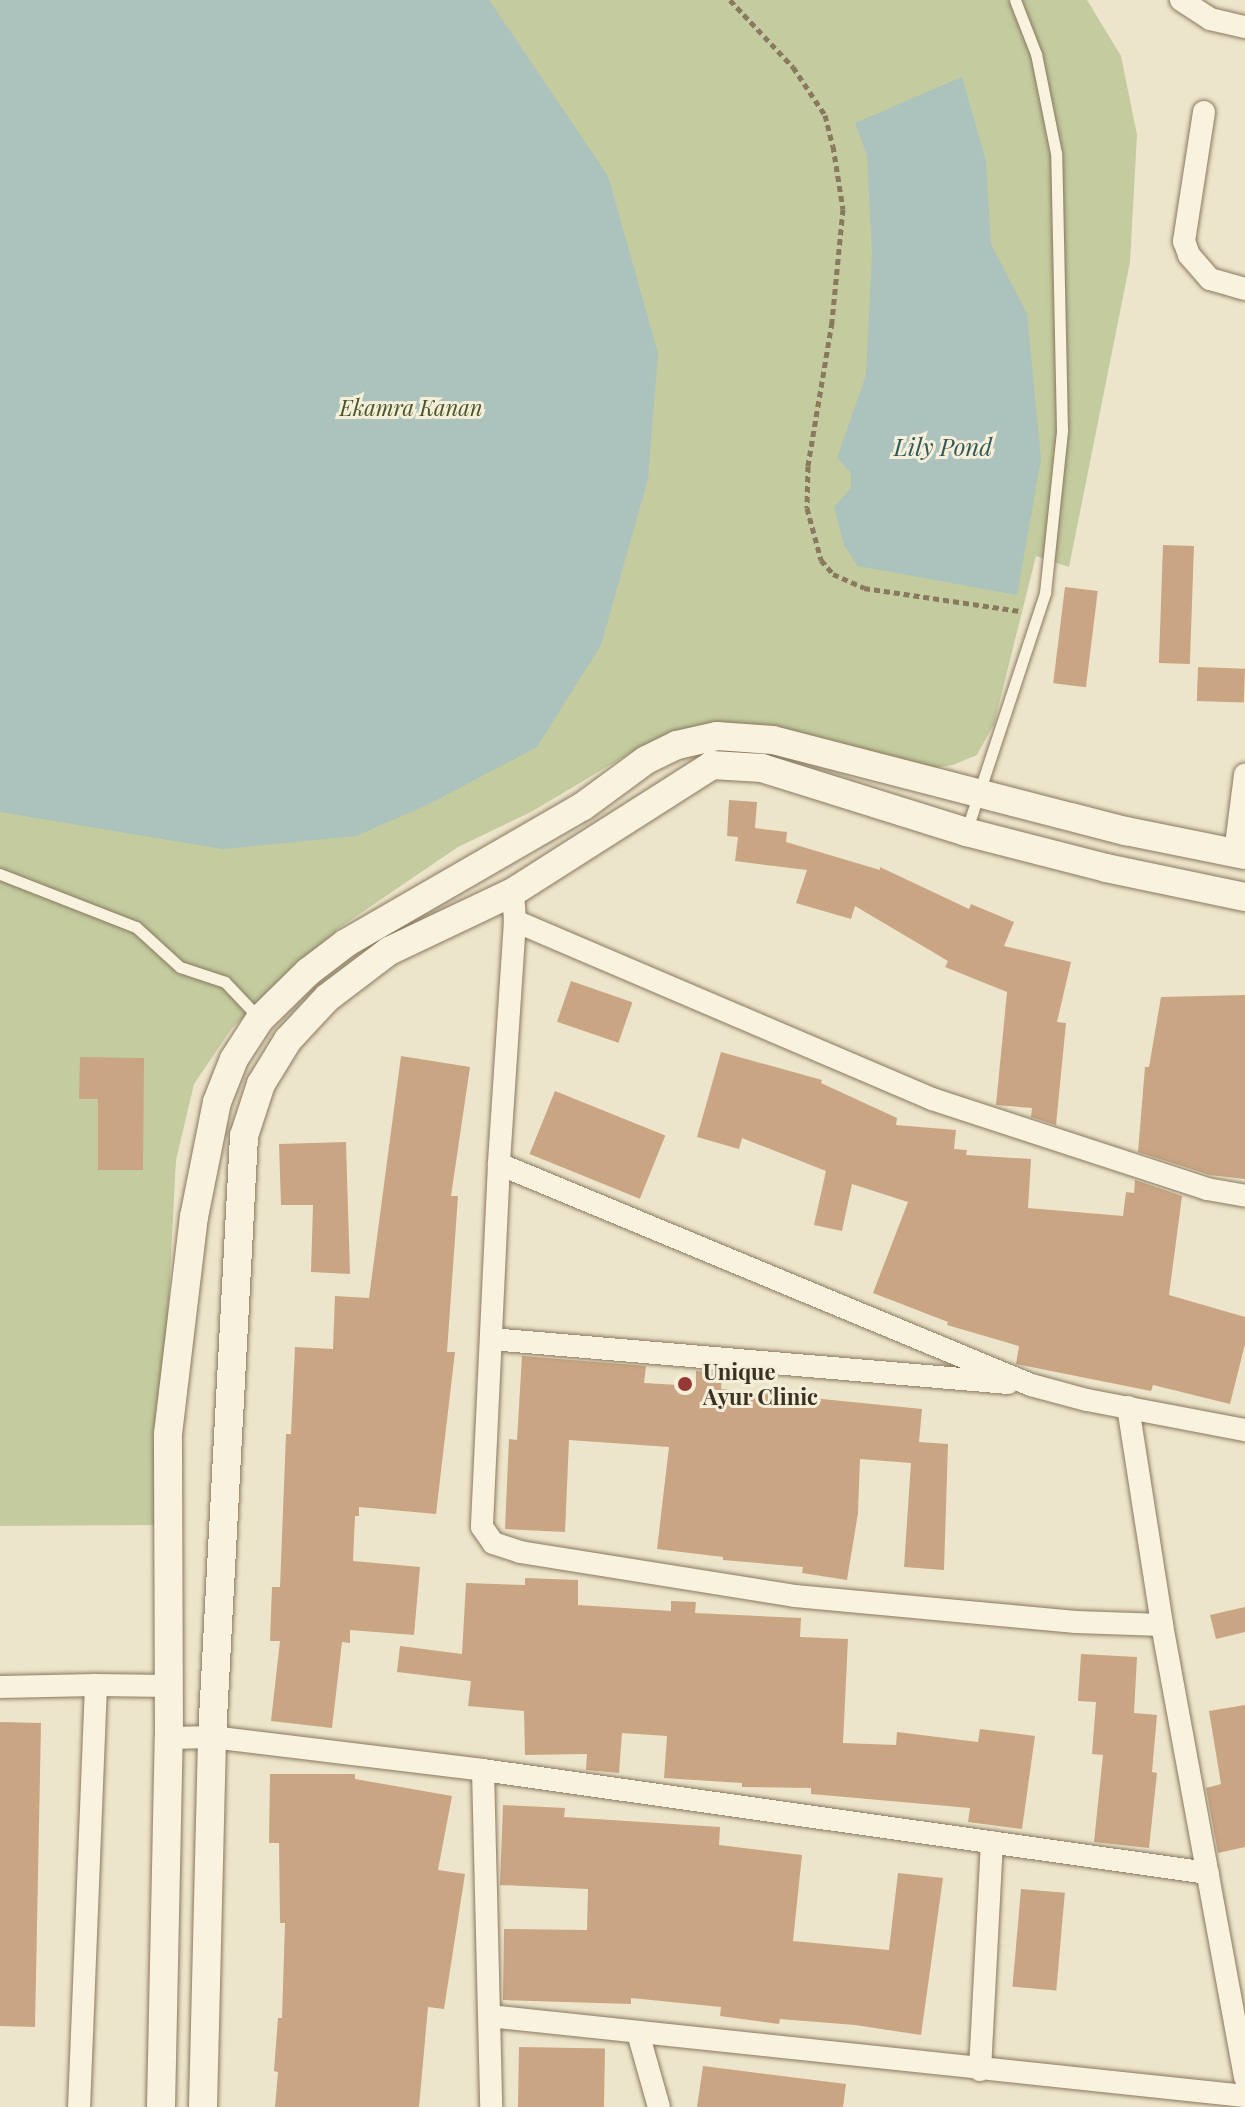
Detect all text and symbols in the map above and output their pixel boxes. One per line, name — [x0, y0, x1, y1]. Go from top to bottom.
park label: Ekamra Kanan — [340, 395, 482, 421]
water label: Lily Pond — [894, 433, 992, 461]
place label: Unique Ayur Clinic — [703, 1358, 818, 1410]
marker: Unique Ayur Clinic — [674, 1373, 696, 1395]

